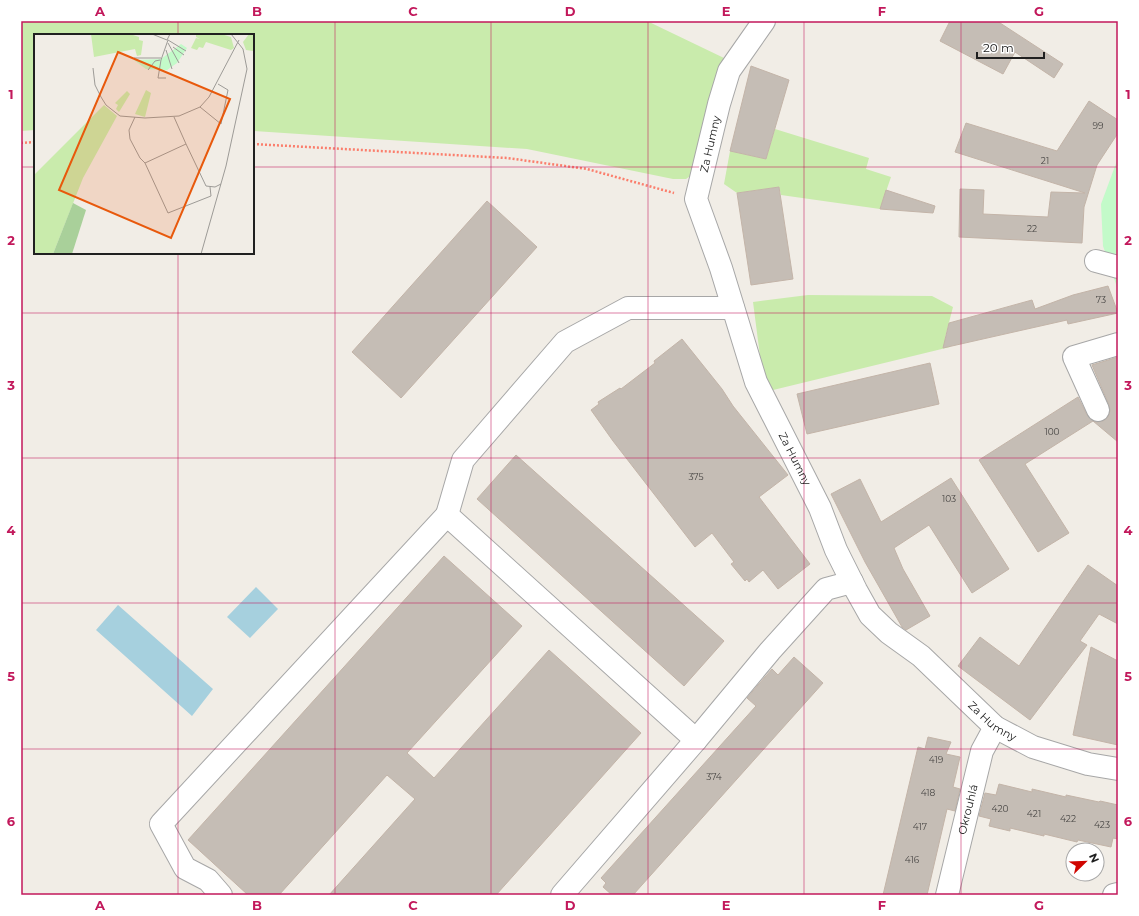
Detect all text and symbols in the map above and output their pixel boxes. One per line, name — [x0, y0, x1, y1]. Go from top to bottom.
text: A — [94, 3, 106, 19]
text: B — [252, 3, 262, 19]
text: C — [408, 3, 418, 19]
text: D — [565, 3, 576, 19]
text: E — [722, 3, 731, 19]
text: F — [878, 3, 886, 19]
text: G — [1034, 3, 1044, 19]
inset map — [34, 34, 254, 254]
scale bar — [977, 34, 1044, 60]
text: 20 m — [983, 40, 1014, 55]
text: 1 — [8, 86, 14, 102]
text: 1 — [1125, 86, 1131, 102]
street label: Za Humny — [697, 114, 723, 174]
house number: 99 — [1093, 120, 1104, 131]
house number: 21 — [1041, 155, 1049, 166]
house number: 22 — [1027, 223, 1037, 234]
text: 2 — [7, 232, 15, 248]
text: 2 — [1124, 232, 1132, 248]
house number: 73 — [1096, 294, 1106, 305]
text: 3 — [6, 377, 15, 393]
text: 3 — [1123, 377, 1132, 393]
house number: 100 — [1044, 426, 1060, 437]
street label: Za Humny — [776, 430, 814, 488]
house number: 375 — [688, 471, 704, 482]
house number: 103 — [942, 493, 956, 504]
text: 4 — [7, 522, 16, 538]
text: 4 — [1124, 522, 1133, 538]
text: 5 — [7, 668, 15, 684]
text: 5 — [1124, 668, 1132, 684]
street label: Za Humny — [965, 698, 1019, 744]
house number: 419 — [929, 754, 944, 765]
house number: 374 — [706, 771, 722, 782]
street label: Okrouhlá — [955, 783, 981, 836]
house number: 418 — [921, 787, 936, 798]
house number: 420 — [992, 803, 1009, 814]
house number: 421 — [1027, 808, 1041, 819]
text: 6 — [7, 813, 16, 829]
house number: 422 — [1060, 813, 1076, 824]
text: 6 — [1124, 813, 1133, 829]
house number: 423 — [1094, 819, 1110, 830]
house number: 417 — [913, 821, 927, 832]
north arrow — [1065, 842, 1105, 882]
text: N — [1086, 851, 1102, 865]
house number: 416 — [905, 854, 920, 865]
text: A — [94, 897, 106, 913]
text: B — [252, 897, 262, 913]
text: C — [408, 897, 418, 913]
text: D — [565, 897, 576, 913]
text: E — [722, 897, 731, 913]
text: F — [878, 897, 886, 913]
text: G — [1034, 897, 1044, 913]

